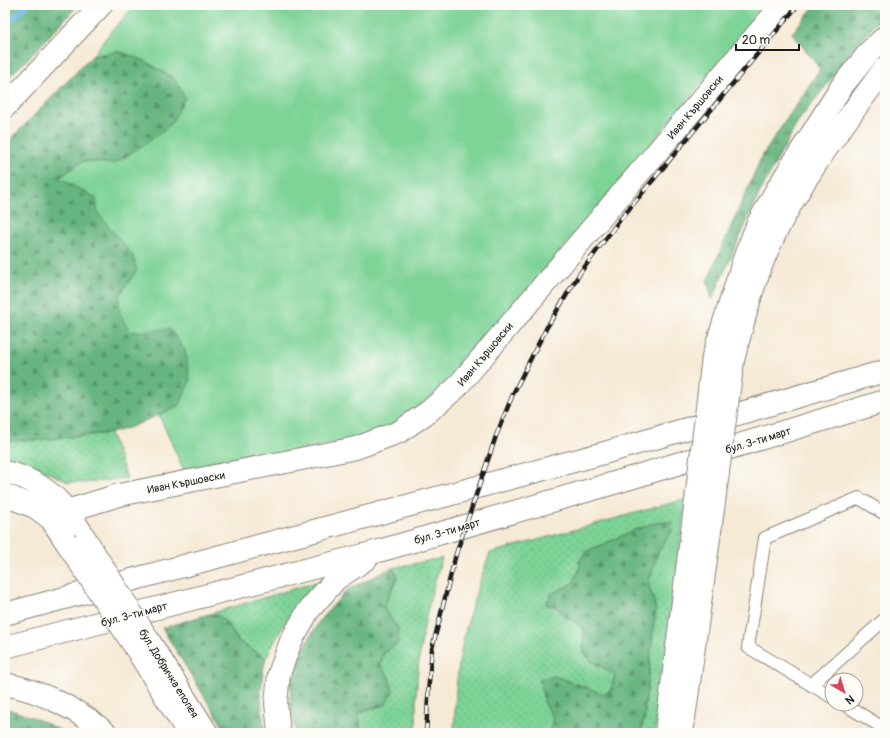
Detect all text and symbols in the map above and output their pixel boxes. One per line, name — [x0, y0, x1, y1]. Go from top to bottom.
scale bar — [736, 26, 799, 52]
text: 20 m — [742, 33, 771, 48]
street label: Иван Кършовски — [665, 73, 726, 142]
street label: Иван Кършовски — [455, 320, 516, 389]
street label: бул. 3-ти март — [724, 424, 793, 457]
street label: Иван Кършовски — [146, 469, 226, 496]
street label: бул. 3-ти март — [413, 516, 482, 547]
street label: бул. 3-ти март — [99, 599, 169, 630]
street label: бул. Добричка епопея — [136, 626, 201, 720]
north arrow — [824, 672, 864, 712]
text: N — [842, 692, 857, 707]

